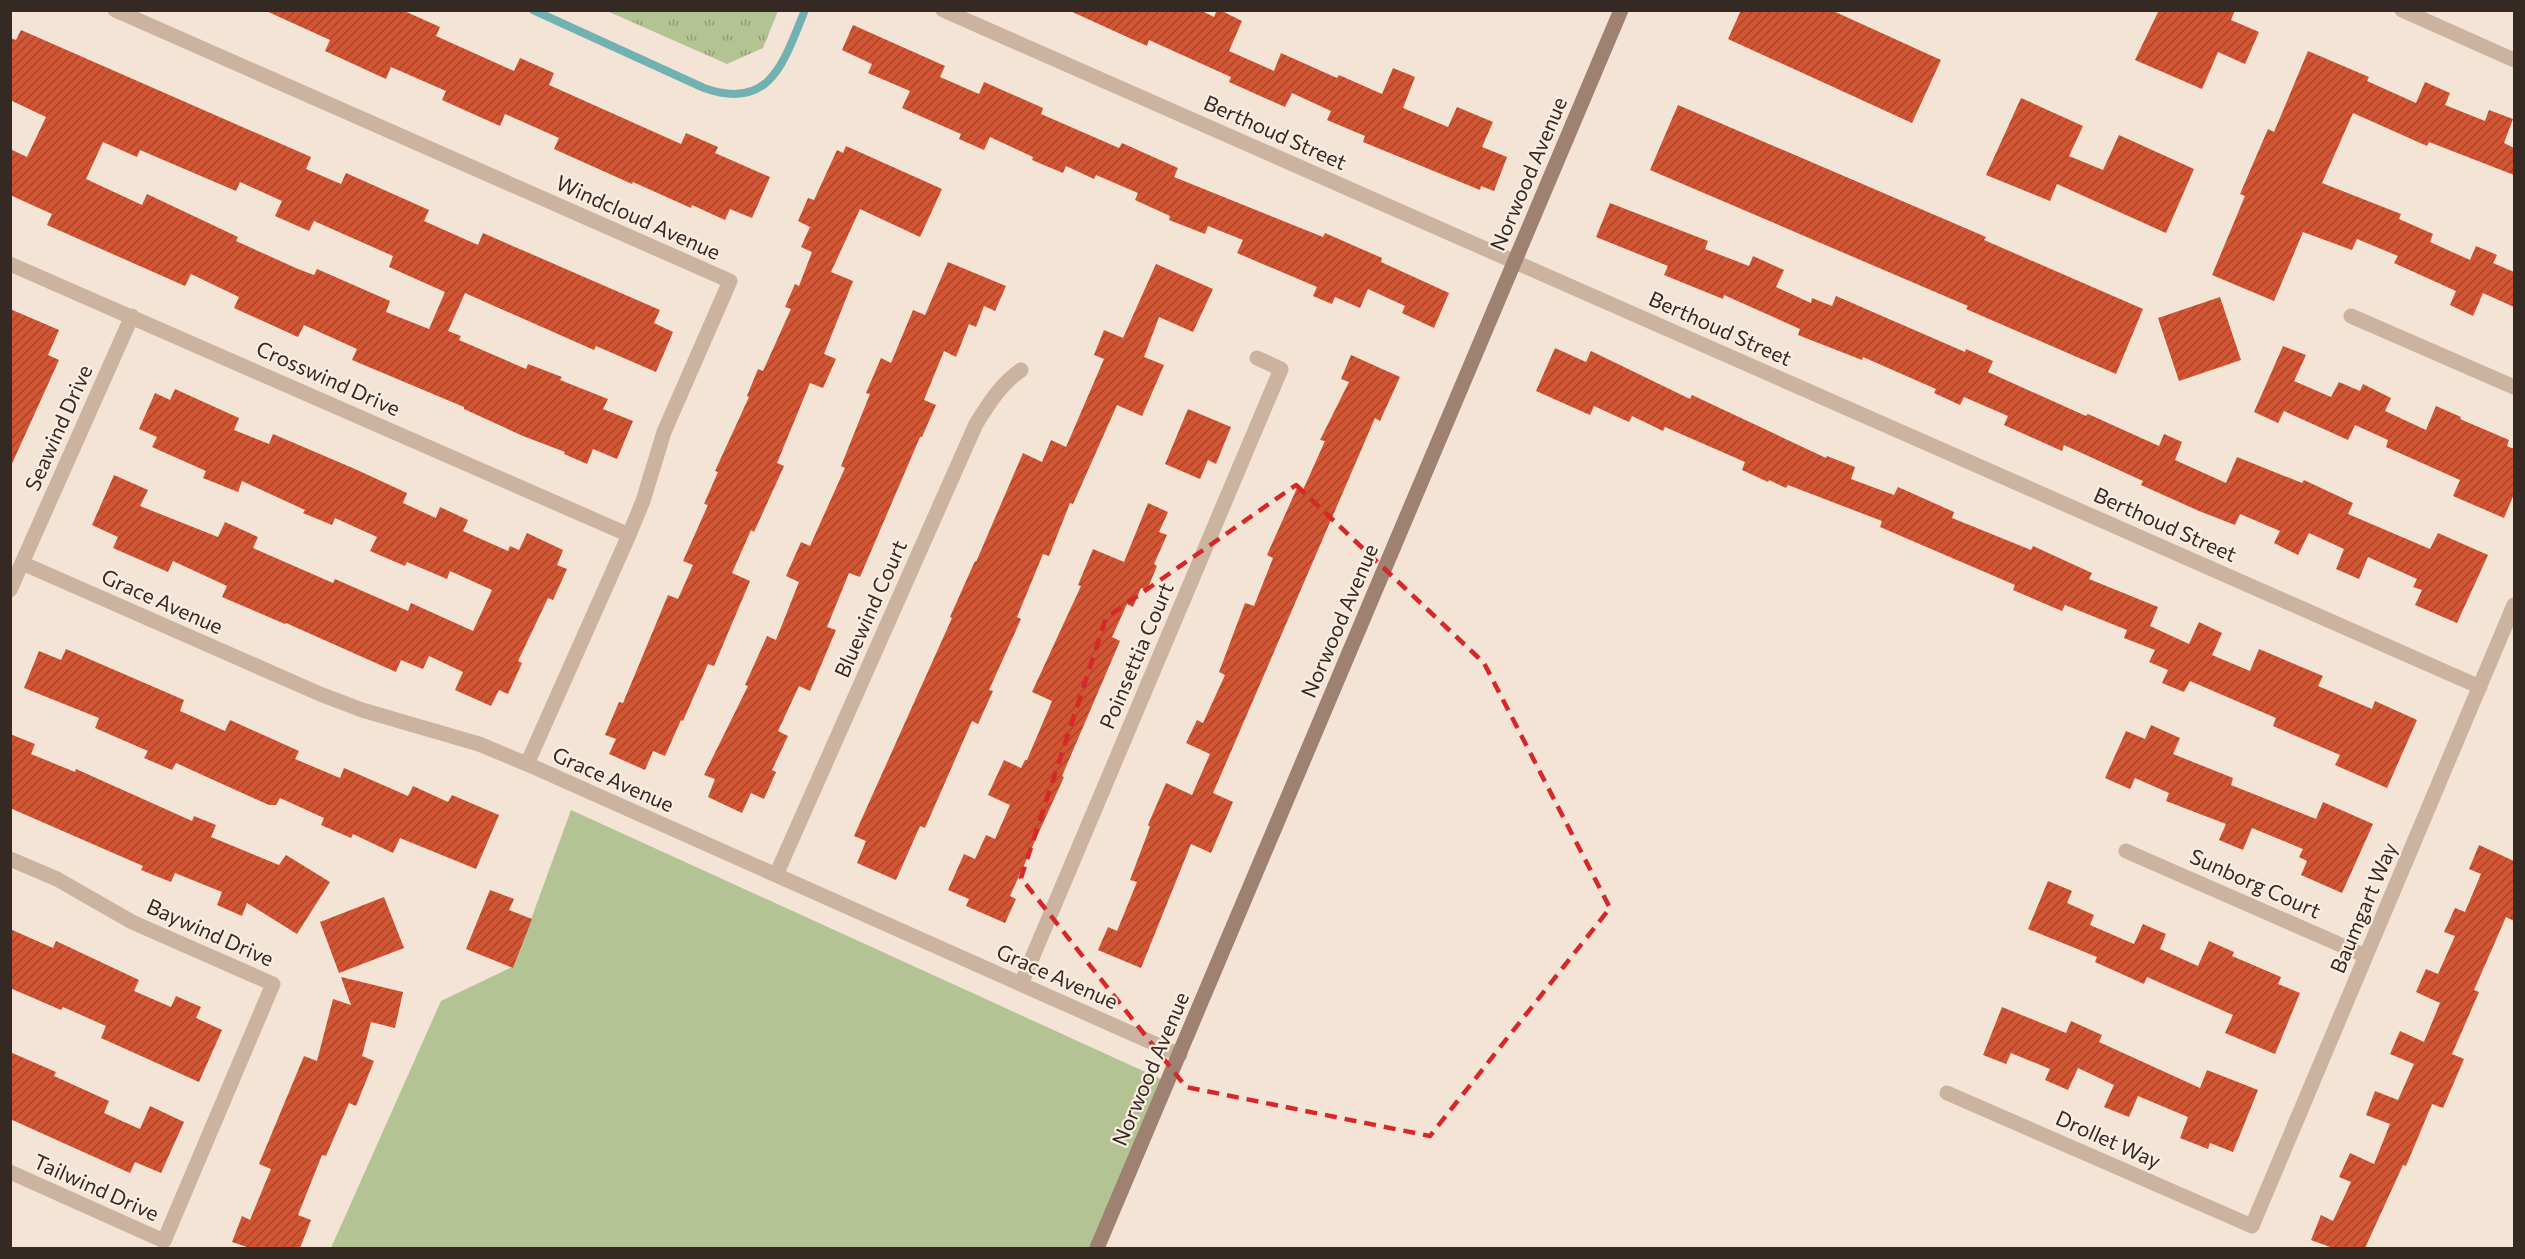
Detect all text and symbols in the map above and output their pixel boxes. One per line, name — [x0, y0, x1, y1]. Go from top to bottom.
street label: Berthoud Street — [1200, 89, 1351, 174]
street label: Norwood Avenue — [1484, 93, 1571, 254]
street label: Windcloud Avenue — [553, 169, 725, 264]
street label: Berthoud Street — [1645, 285, 1796, 370]
street label: Crosswind Drive — [253, 335, 404, 421]
street label: Seawind Drive — [19, 361, 97, 494]
street label: Berthoud Street — [2090, 481, 2241, 566]
street label: Bluewind Court — [828, 536, 911, 681]
street label: Norwood Avenue — [1295, 540, 1382, 701]
street label: Grace Avenue — [98, 563, 227, 638]
street label: Poinsettia Court — [1094, 578, 1178, 732]
street label: Grace Avenue — [549, 741, 678, 816]
street label: Baumgart Way — [2324, 838, 2401, 977]
street label: Sunborg Court — [2186, 843, 2325, 923]
street label: Baywind Drive — [143, 892, 278, 971]
street label: Grace Avenue — [993, 938, 1122, 1013]
street label: Norwood Avenue — [1106, 988, 1193, 1149]
street label: Drollet Way — [2052, 1104, 2165, 1173]
street label: Tailwind Drive — [30, 1148, 163, 1225]

